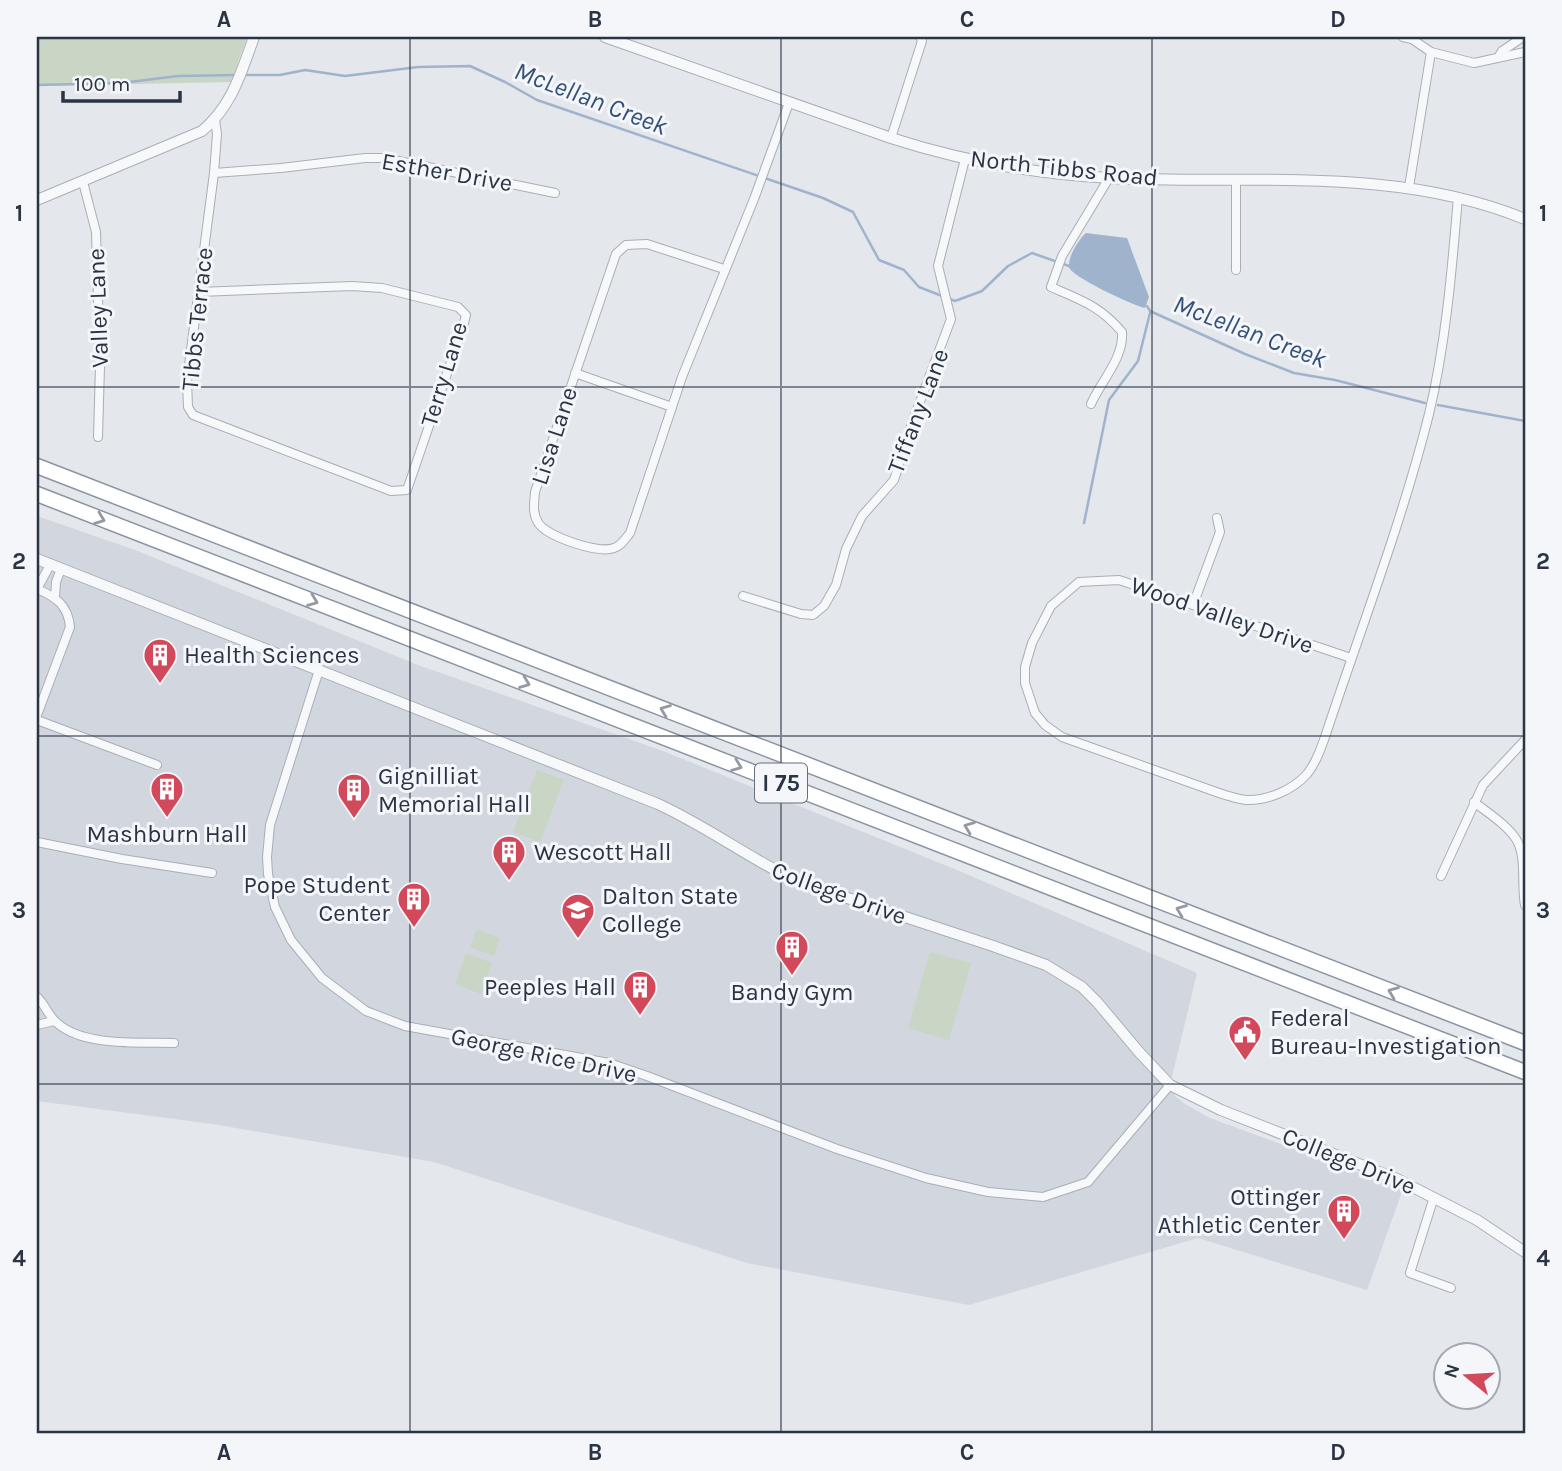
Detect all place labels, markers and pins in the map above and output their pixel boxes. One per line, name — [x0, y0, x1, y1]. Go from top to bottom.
building icon: Health Sciences — [141, 636, 179, 685]
place label: Health Sciences — [184, 641, 360, 669]
place label: Gignilliat Memorial Hall — [378, 762, 530, 818]
building icon: Mashburn Hall — [148, 770, 186, 819]
building icon: Gignilliat Memorial Hall — [335, 771, 373, 820]
place label: Mashburn Hall — [87, 820, 247, 848]
building icon: Wescott Hall — [490, 833, 528, 882]
place label: Wescott Hall — [534, 838, 672, 866]
place label: Pope Student Center — [243, 871, 390, 927]
building icon: Pope Student Center — [395, 880, 433, 929]
place label: Dalton State College — [602, 882, 738, 938]
school or university icon: Dalton State College — [559, 891, 597, 940]
building icon: Bandy Gym — [773, 928, 811, 977]
building icon: Peeples Hall — [621, 968, 659, 1017]
place label: Peeples Hall — [484, 973, 616, 1001]
place label: Bandy Gym — [731, 978, 853, 1006]
place label: Federal Bureau-Investigation — [1270, 1004, 1501, 1060]
public building icon: Federal Bureau-Investigation — [1226, 1013, 1264, 1062]
place label: Ottinger Athletic Center — [1158, 1183, 1320, 1239]
building icon: Ottinger Athletic Center — [1325, 1192, 1363, 1241]

